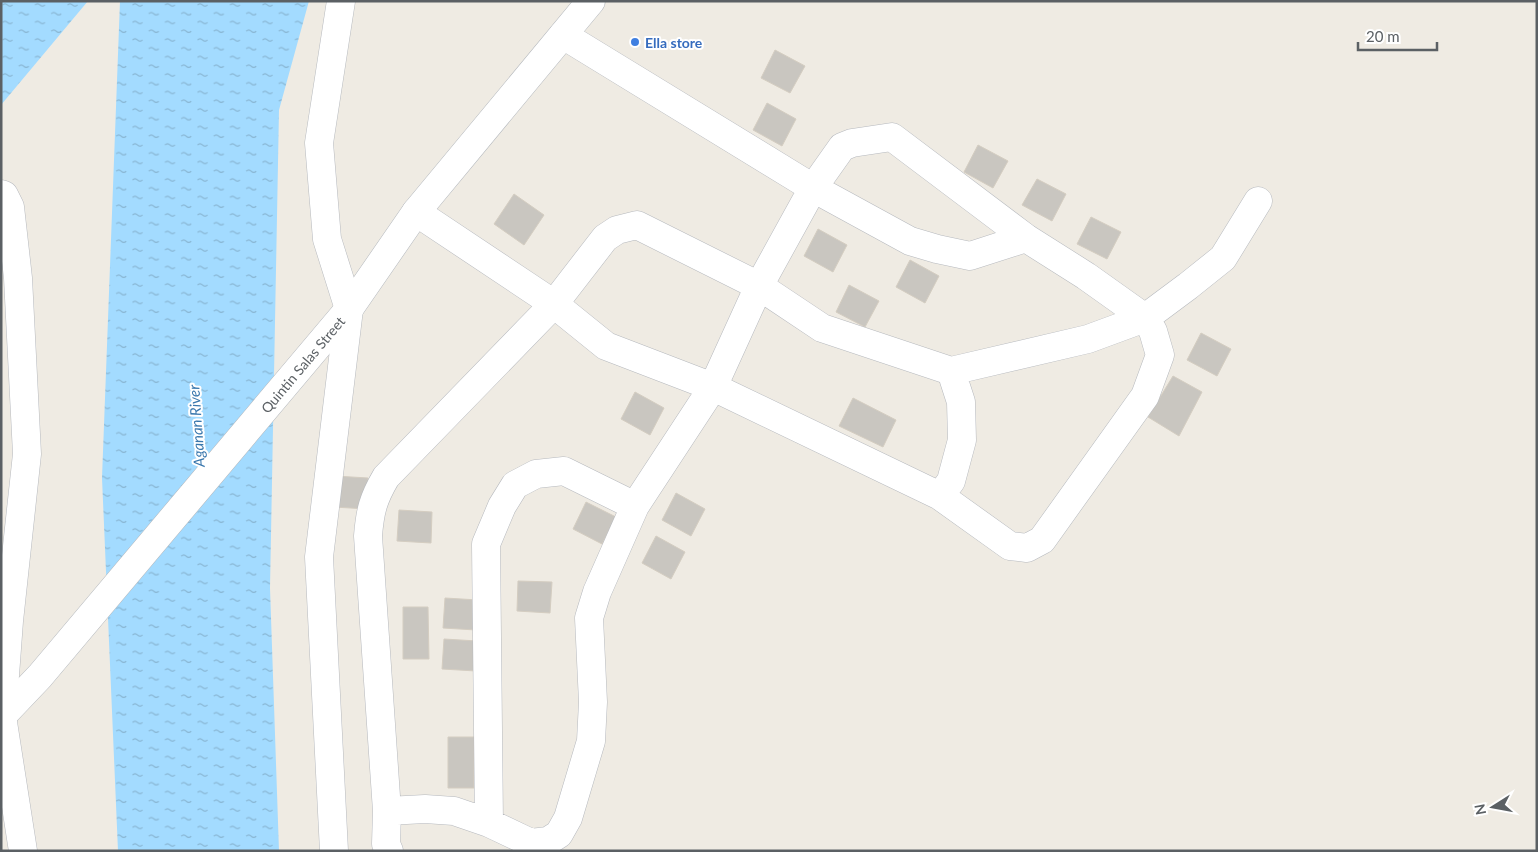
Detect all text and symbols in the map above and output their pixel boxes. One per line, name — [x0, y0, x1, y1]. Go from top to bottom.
scale bar — [1358, 20, 1437, 52]
text: 20 m — [1366, 27, 1400, 45]
place label: Ella store — [645, 34, 703, 51]
marker: Ella store — [629, 36, 641, 48]
street label: Quintin Salas Street — [257, 312, 348, 416]
water label: Aganan River — [184, 383, 208, 469]
north arrow — [1468, 782, 1518, 832]
text: N — [1470, 803, 1489, 816]

